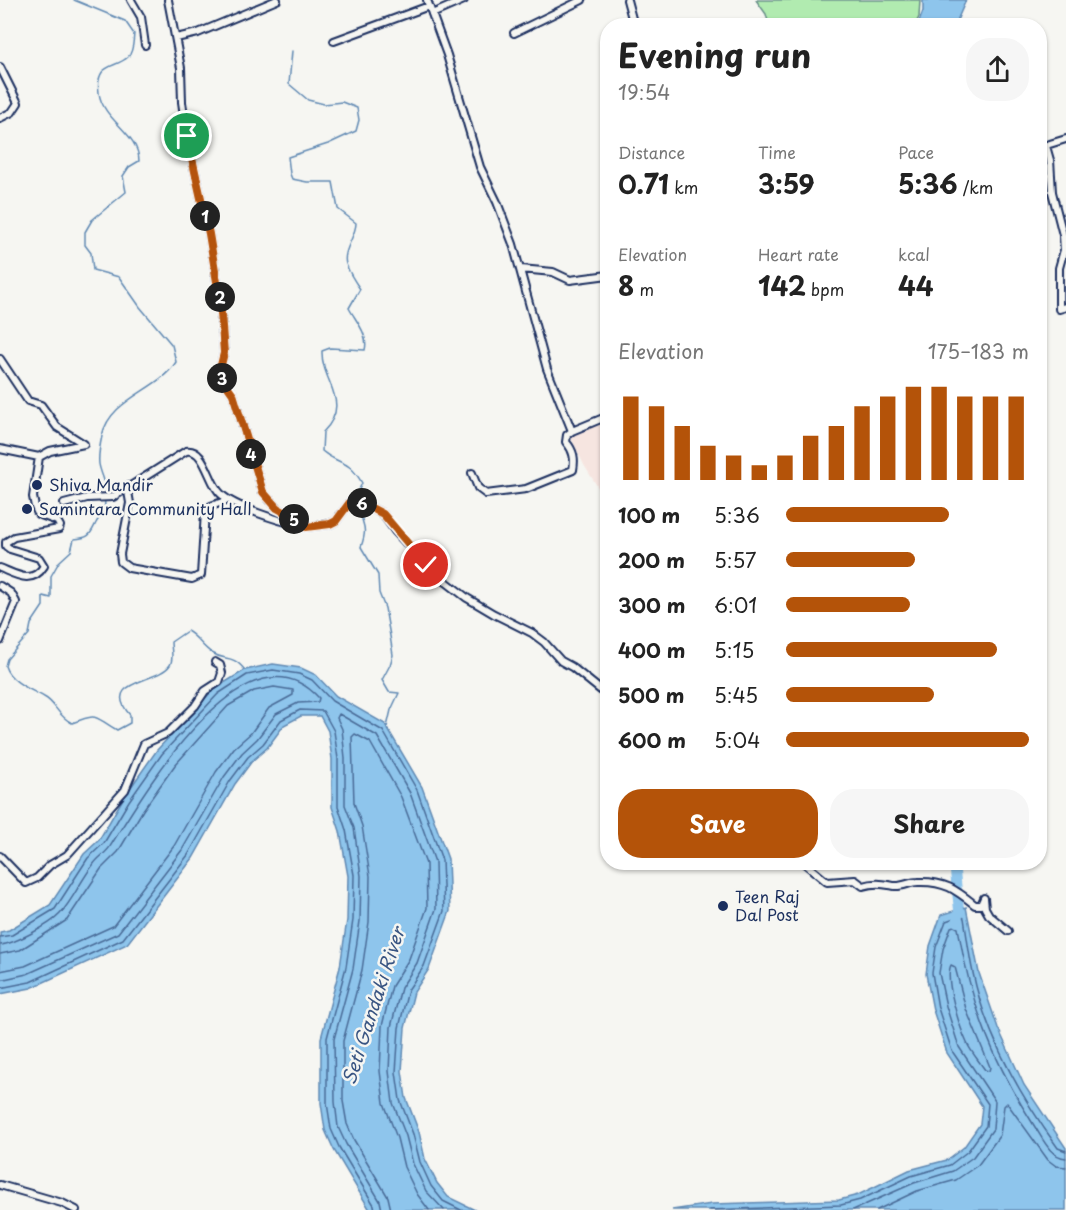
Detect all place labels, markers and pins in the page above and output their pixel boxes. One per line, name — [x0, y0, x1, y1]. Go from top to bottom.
pin — [161, 110, 212, 161]
pin: 1 — [190, 201, 220, 231]
pin: 2 — [205, 282, 235, 312]
pin: 3 — [207, 363, 237, 393]
pin: 4 — [236, 439, 266, 469]
place label: Shiva Mandir — [49, 472, 153, 496]
marker: Shiva Mandir — [30, 478, 44, 492]
pin: 6 — [347, 488, 377, 518]
place label: Samintara Community Hall — [39, 496, 252, 520]
marker: Samintara Community Hall — [20, 502, 34, 516]
pin: 5 — [279, 504, 309, 534]
pin — [400, 539, 451, 590]
place label: Teen Raj Dal Post — [735, 884, 799, 926]
marker: Teen Raj Dal Post — [716, 899, 730, 913]

